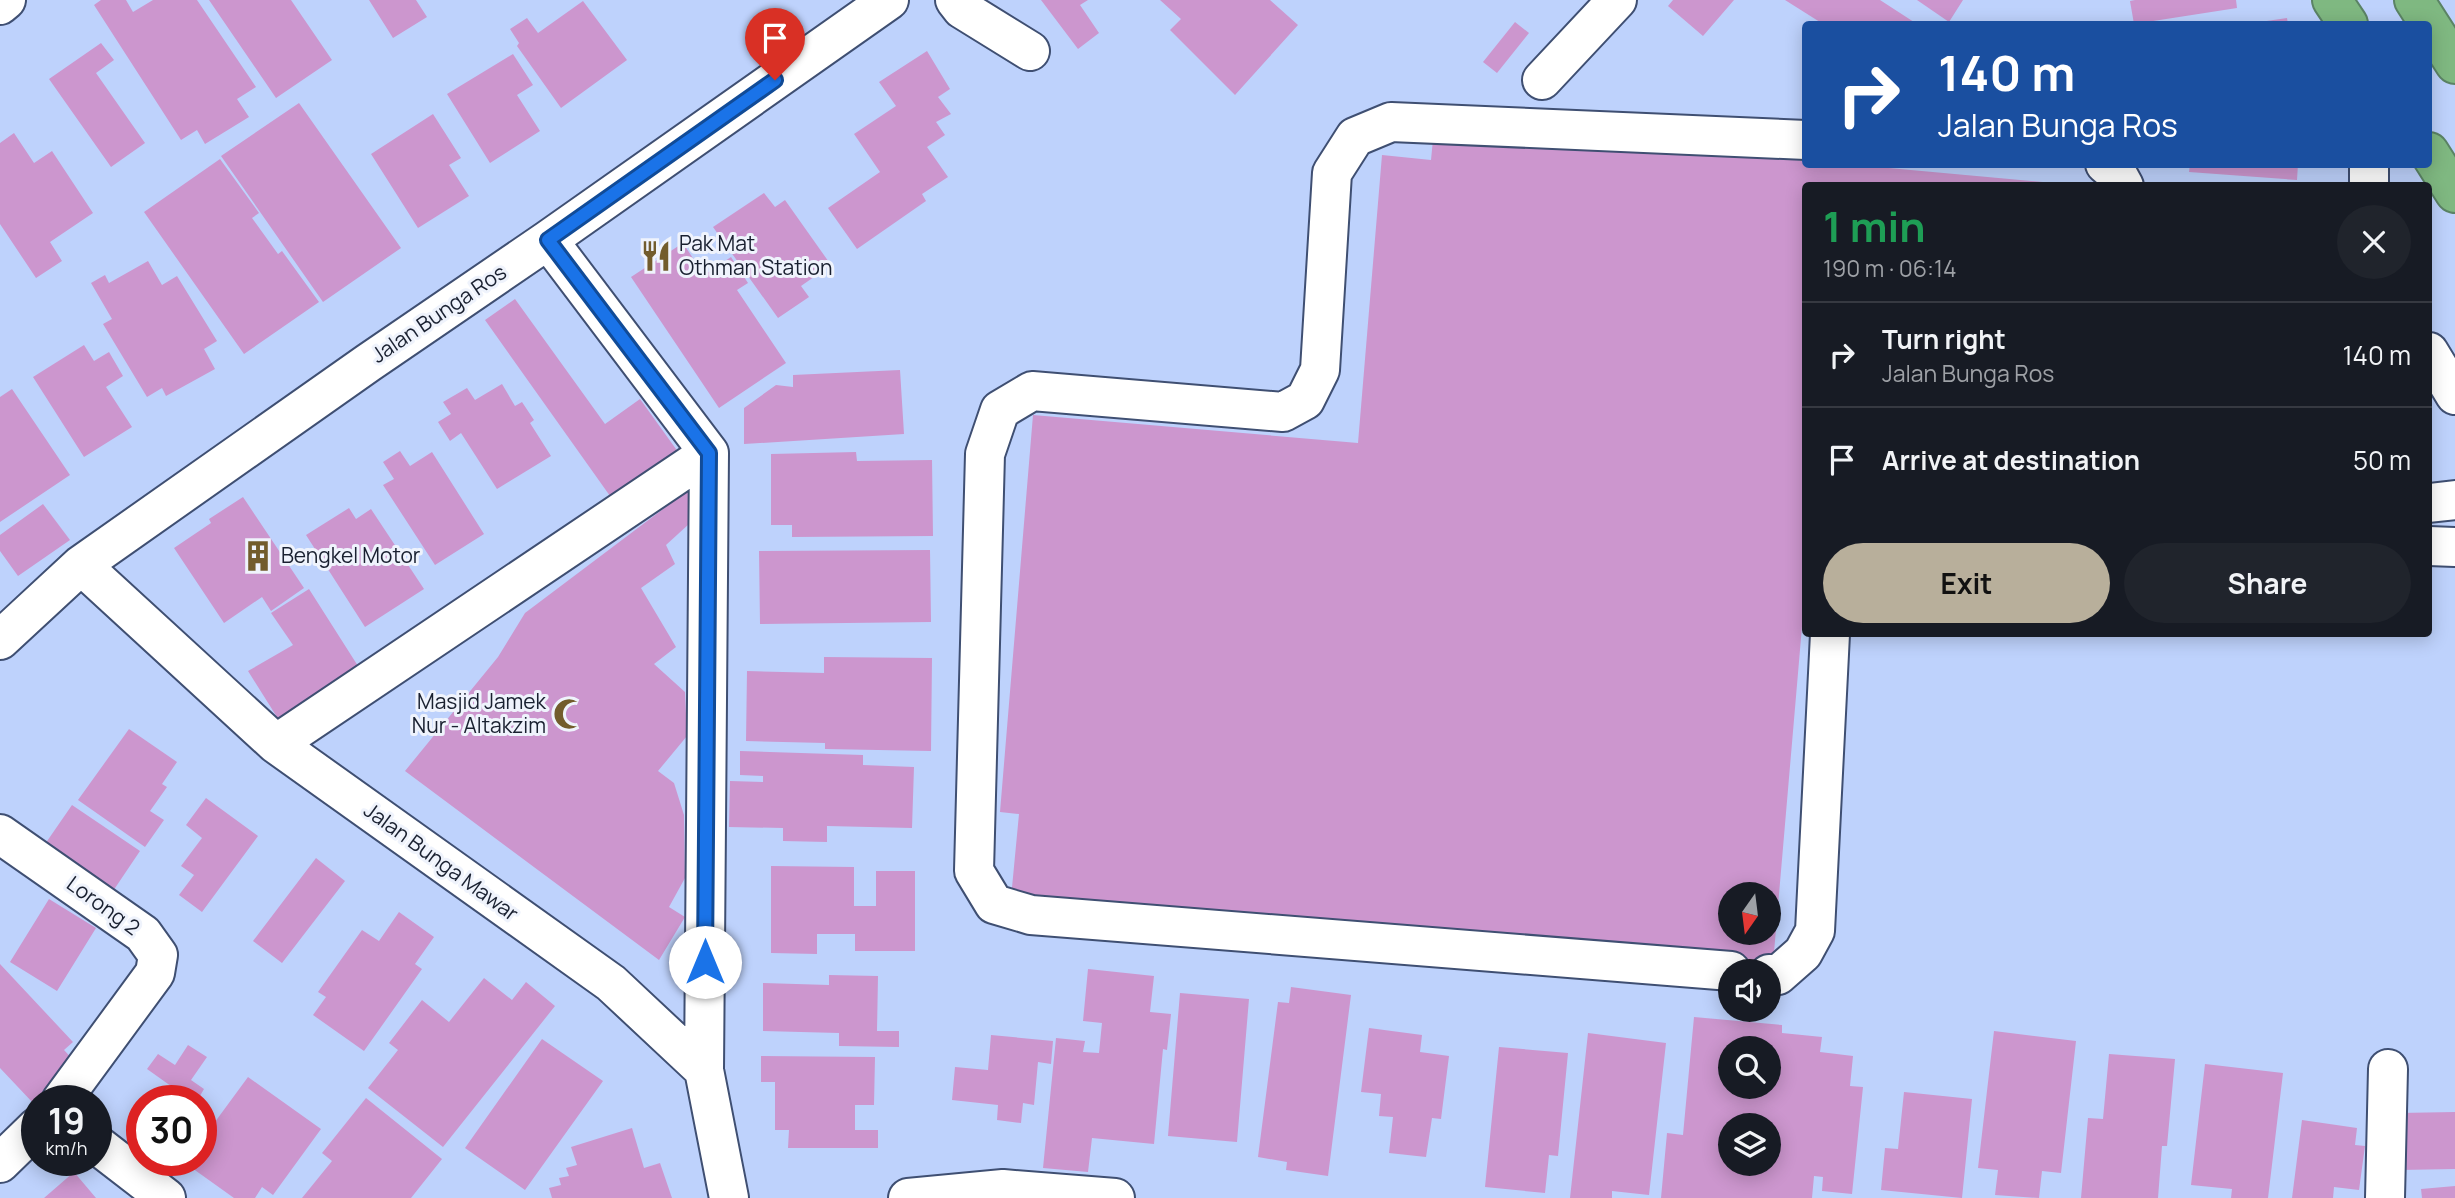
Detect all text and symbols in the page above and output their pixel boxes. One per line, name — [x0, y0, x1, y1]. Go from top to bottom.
pin — [745, 8, 805, 80]
icon: arrive — [756, 19, 794, 57]
text: 140 m — [1938, 39, 2075, 106]
icon: right — [1823, 49, 1914, 140]
text: Jalan Bunga Ros — [1938, 103, 2178, 147]
text: 1 min — [1823, 197, 1926, 255]
button: close — [2337, 205, 2411, 279]
place label: Pak Mat Othman Station — [679, 229, 832, 281]
restaurant icon: Pak Mat Othman Station — [639, 239, 673, 273]
text: 190 m · 06:14 — [1823, 252, 1957, 284]
street label: Jalan Bunga Ros — [365, 258, 511, 369]
text: Turn right — [1882, 321, 2006, 357]
icon: right — [1823, 336, 1861, 374]
text: 140 m — [2342, 337, 2411, 373]
text: Jalan Bunga Ros — [1882, 357, 2054, 389]
icon: arrive — [1823, 441, 1861, 479]
text: Arrive at destination — [1882, 442, 2140, 478]
text: 50 m — [2353, 442, 2411, 478]
building icon: Bengkel Motor — [241, 539, 275, 573]
place label: Bengkel Motor — [281, 541, 421, 569]
button: Exit — [1823, 543, 2110, 623]
button: Share — [2124, 543, 2411, 623]
place label: Masjid Jamek Nur - Altakzim — [412, 687, 547, 739]
mosque icon: Masjid Jamek Nur - Altakzim — [552, 697, 586, 731]
street label: Jalan Bunga Mawar — [359, 796, 525, 927]
street label: Lorong 2 — [61, 869, 146, 941]
north arrow — [1718, 882, 1782, 945]
map controls — [1718, 882, 1781, 1176]
position arrow — [668, 925, 742, 999]
button: sound — [1718, 959, 1781, 1022]
button: search — [1718, 1036, 1781, 1099]
speed limit sign: 30 — [126, 1085, 217, 1176]
text: 19 — [48, 1097, 85, 1145]
button: layers — [1718, 1113, 1781, 1176]
text: km/h — [46, 1136, 87, 1160]

